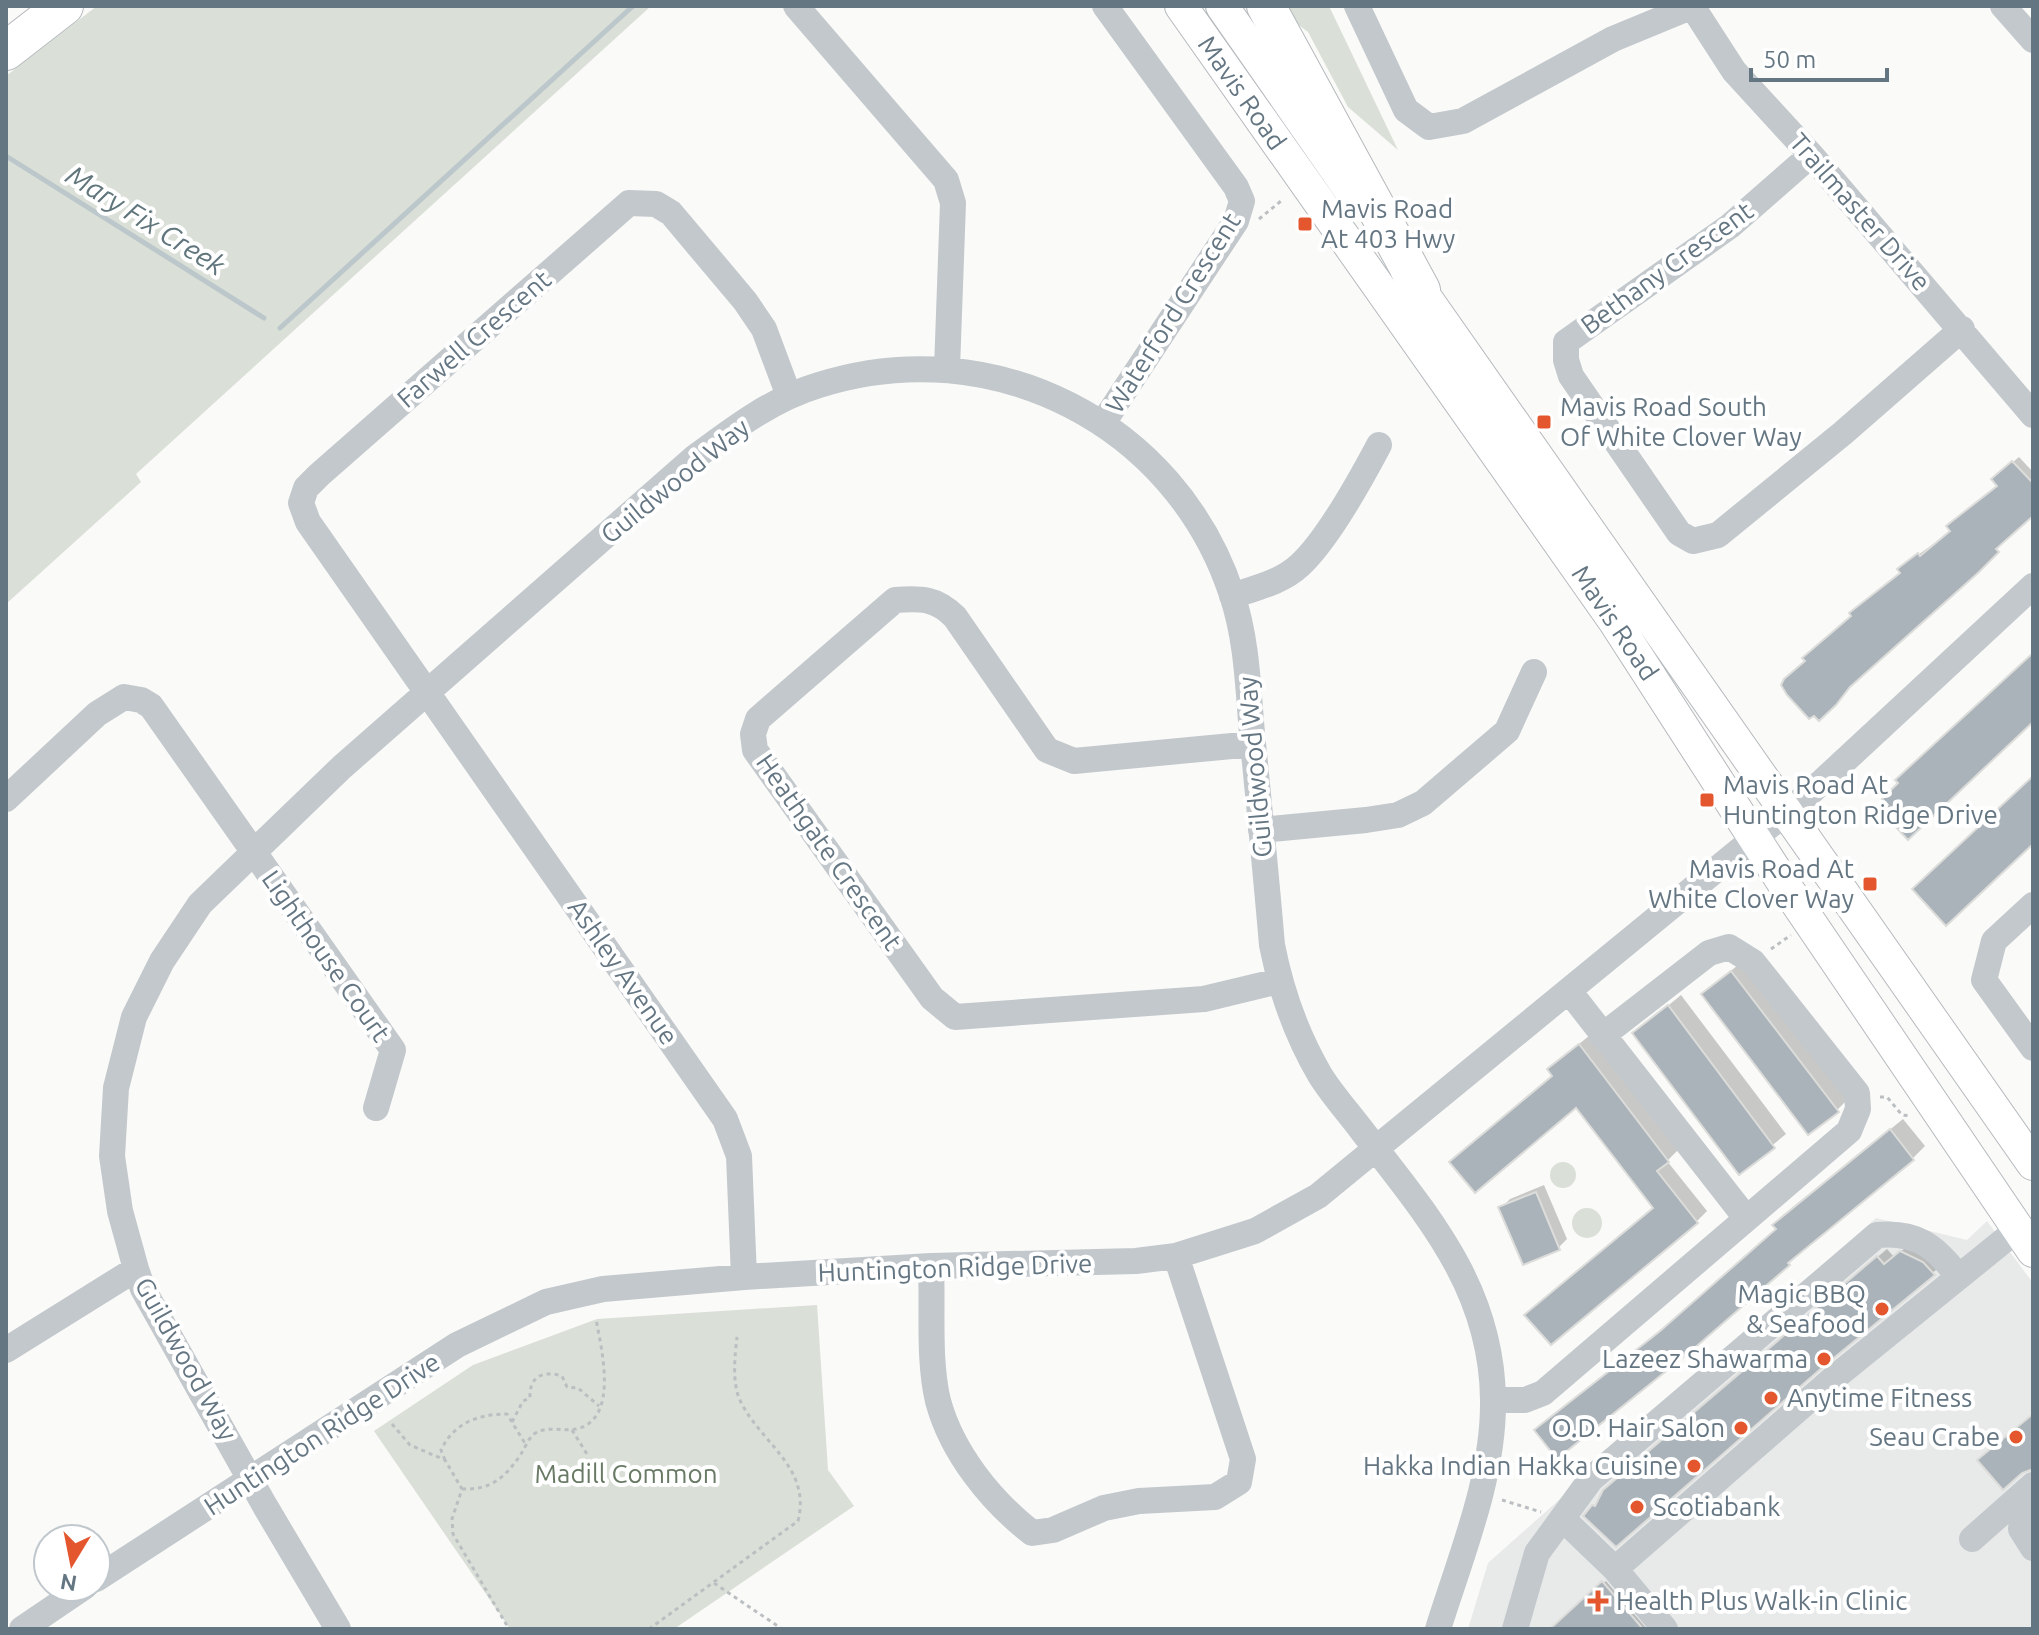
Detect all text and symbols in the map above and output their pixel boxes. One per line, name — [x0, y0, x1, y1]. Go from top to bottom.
street label: Mavis Road — [1193, 30, 1292, 155]
scale bar — [1751, 32, 1887, 82]
text: 50 m — [1763, 46, 1816, 73]
street label: Trailmaster Drive — [1784, 127, 1937, 296]
water label: Mary Fix Creek — [61, 158, 232, 281]
place label: Mavis Road At 403 Hwy — [1321, 194, 1455, 253]
street label: Bethany Crescent — [1575, 196, 1758, 340]
street label: Waterford Crescent — [1099, 207, 1246, 418]
marker: Mavis Road At 403 Hwy — [1296, 215, 1314, 233]
street label: Farwell Crescent — [391, 264, 556, 413]
place label: Mavis Road South Of White Clover Way — [1560, 392, 1802, 451]
street label: Guildwood Way — [595, 412, 754, 549]
marker: Mavis Road South Of White Clover Way — [1535, 413, 1553, 431]
street label: Mavis Road — [1566, 560, 1664, 686]
street label: Guildwood Way — [1232, 675, 1277, 859]
street label: Heathgate Crescent — [751, 748, 908, 955]
place label: Mavis Road At Huntington Ridge Drive — [1723, 770, 1998, 829]
marker: Mavis Road At Huntington Ridge Drive — [1698, 791, 1716, 809]
place label: Mavis Road At White Clover Way — [1648, 854, 1854, 913]
street label: Lighthouse Court — [257, 865, 396, 1047]
marker: Mavis Road At White Clover Way — [1861, 875, 1879, 893]
street label: Ashley Avenue — [563, 894, 684, 1050]
street label: Huntington Ridge Drive — [817, 1248, 1093, 1287]
street label: Guildwood Way — [130, 1272, 243, 1445]
place label: Magic BBQ & Seafood — [1738, 1279, 1866, 1338]
marker: Magic BBQ & Seafood — [1873, 1300, 1891, 1318]
place label: Lazeez Shawarma — [1602, 1344, 1808, 1373]
street label: Huntington Ridge Drive — [199, 1347, 445, 1521]
marker: Lazeez Shawarma — [1815, 1350, 1833, 1368]
place label: Anytime Fitness — [1787, 1383, 1972, 1412]
marker: Anytime Fitness — [1762, 1389, 1780, 1407]
place label: O.D. Hair Salon — [1551, 1413, 1725, 1442]
marker: O.D. Hair Salon — [1732, 1419, 1750, 1437]
place label: Seau Crabe — [1869, 1422, 2000, 1451]
marker: Seau Crabe — [2007, 1428, 2025, 1446]
place label: Hakka Indian Hakka Cuisine — [1363, 1451, 1678, 1480]
marker: Hakka Indian Hakka Cuisine — [1685, 1457, 1703, 1475]
park label: Madill Common — [534, 1459, 718, 1488]
place label: Scotiabank — [1653, 1492, 1780, 1521]
marker: Scotiabank — [1628, 1498, 1646, 1516]
north arrow — [32, 1523, 112, 1603]
text: N — [58, 1569, 79, 1597]
place label: Health Plus Walk-in Clinic — [1616, 1586, 1907, 1615]
marker: Health Plus Walk-in Clinic — [1587, 1590, 1609, 1612]

